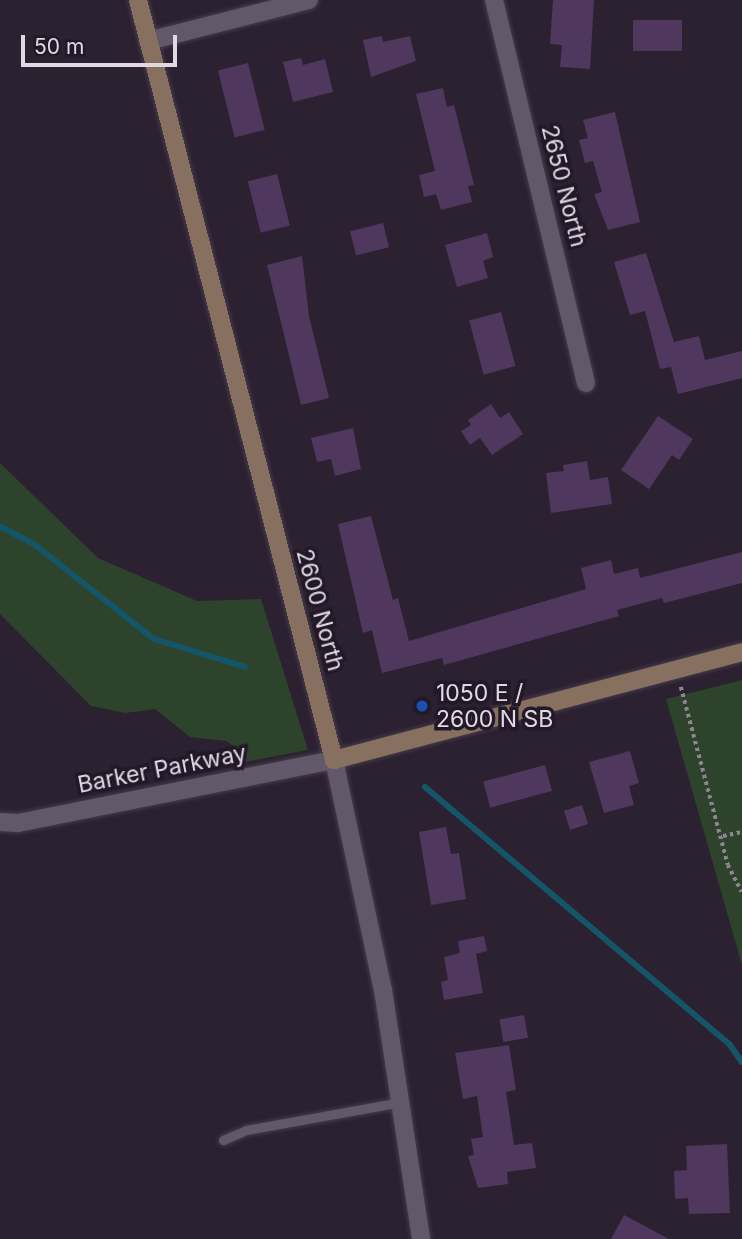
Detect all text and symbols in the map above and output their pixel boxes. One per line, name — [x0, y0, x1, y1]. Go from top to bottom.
scale bar — [24, 21, 180, 65]
text: 50 m — [34, 34, 84, 59]
street label: 2650 North — [536, 122, 592, 250]
street label: 2600 North — [290, 546, 350, 674]
place label: 1050 E / 2600 N SB — [436, 679, 553, 733]
marker: 1050 E / 2600 N SB — [414, 698, 430, 714]
street label: Barker Parkway — [75, 739, 249, 799]

